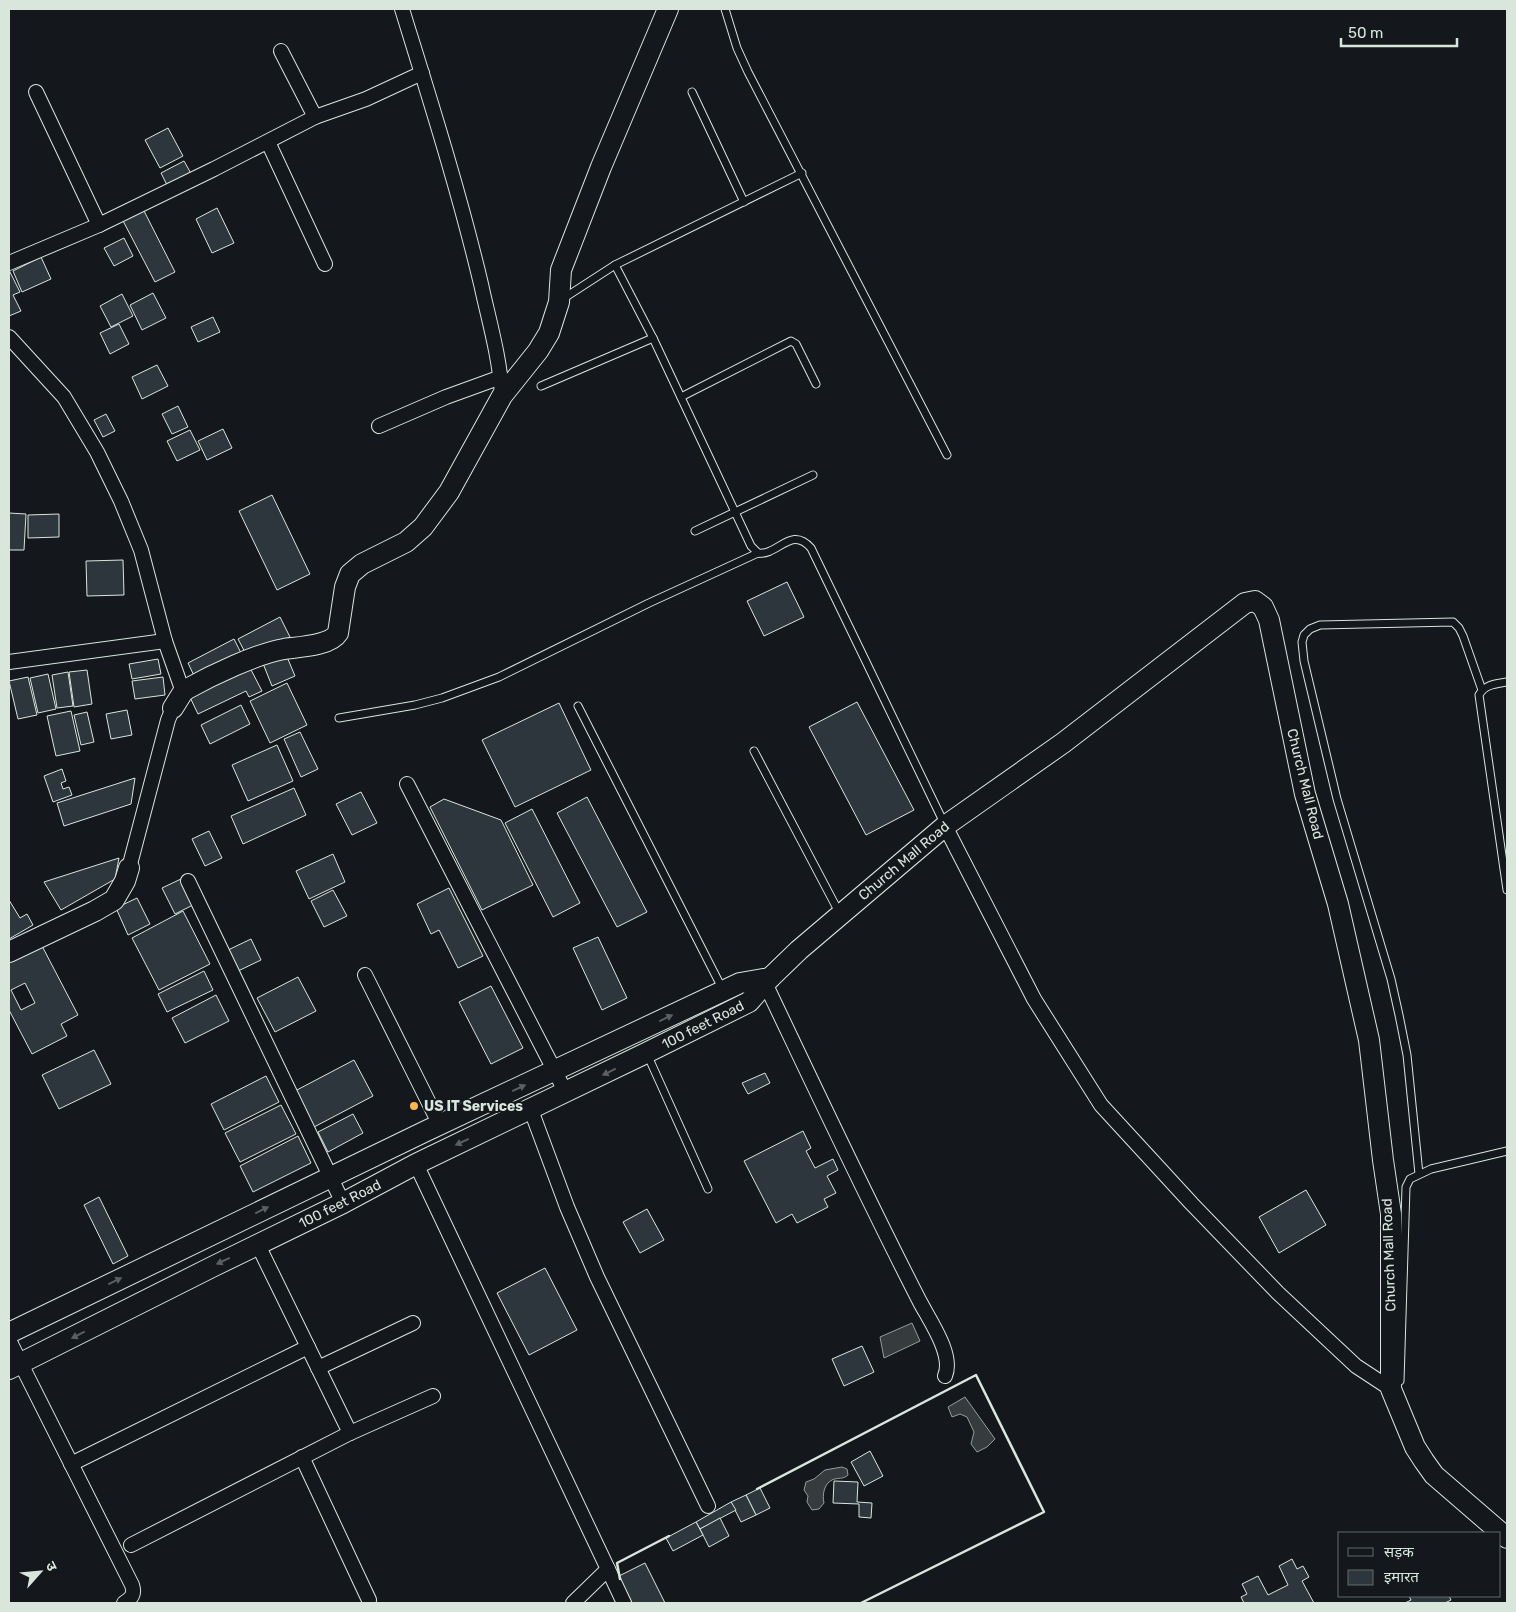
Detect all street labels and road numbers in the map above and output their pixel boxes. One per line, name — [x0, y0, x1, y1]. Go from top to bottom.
street label: Church Mall Road — [1283, 727, 1327, 841]
street label: Church Mall Road — [855, 818, 953, 904]
street label: 100 feet Road — [659, 997, 747, 1053]
street label: 100 feet Road — [296, 1176, 384, 1232]
street label: Church Mall Road — [1379, 1198, 1399, 1312]

